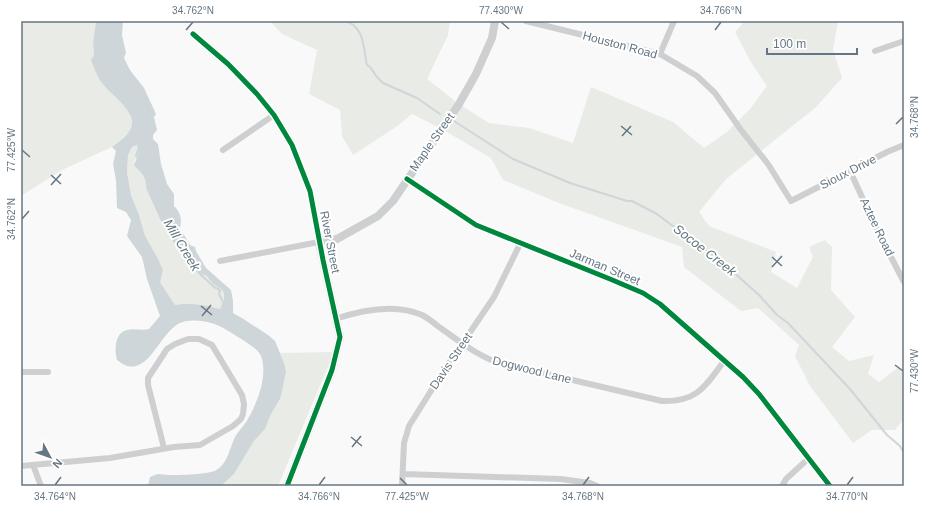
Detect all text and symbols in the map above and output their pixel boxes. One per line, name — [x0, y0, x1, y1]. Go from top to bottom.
text: 34.762°N — [172, 5, 214, 16]
text: 77.430°W — [479, 5, 524, 16]
text: 34.766°N — [700, 5, 742, 16]
street label: Houston Road — [581, 28, 659, 62]
scale bar — [767, 30, 857, 56]
text: 100 m — [773, 37, 806, 51]
text: 34.768°N — [909, 96, 920, 138]
street label: Maple Street — [407, 110, 458, 174]
text: 77.425°W — [6, 127, 17, 172]
street label: Sioux Drive — [817, 152, 879, 192]
street label: Aztee Road — [857, 196, 897, 258]
text: 34.762°N — [6, 198, 17, 240]
street label: River Street — [317, 210, 343, 275]
water label: Mill Creek — [161, 216, 204, 275]
water label: Socoe Creek — [671, 221, 740, 280]
street label: Jarman Street — [568, 246, 643, 288]
street label: Davis Street — [427, 329, 475, 392]
text: 77.430°W — [909, 348, 920, 393]
street label: Dogwood Lane — [491, 353, 573, 387]
north arrow — [30, 437, 70, 477]
text: N — [50, 457, 65, 471]
text: 34.764°N — [34, 491, 76, 502]
text: 34.766°N — [298, 491, 340, 502]
text: 77.425°W — [385, 491, 430, 502]
text: 34.768°N — [562, 491, 604, 502]
text: 34.770°N — [826, 491, 868, 502]

